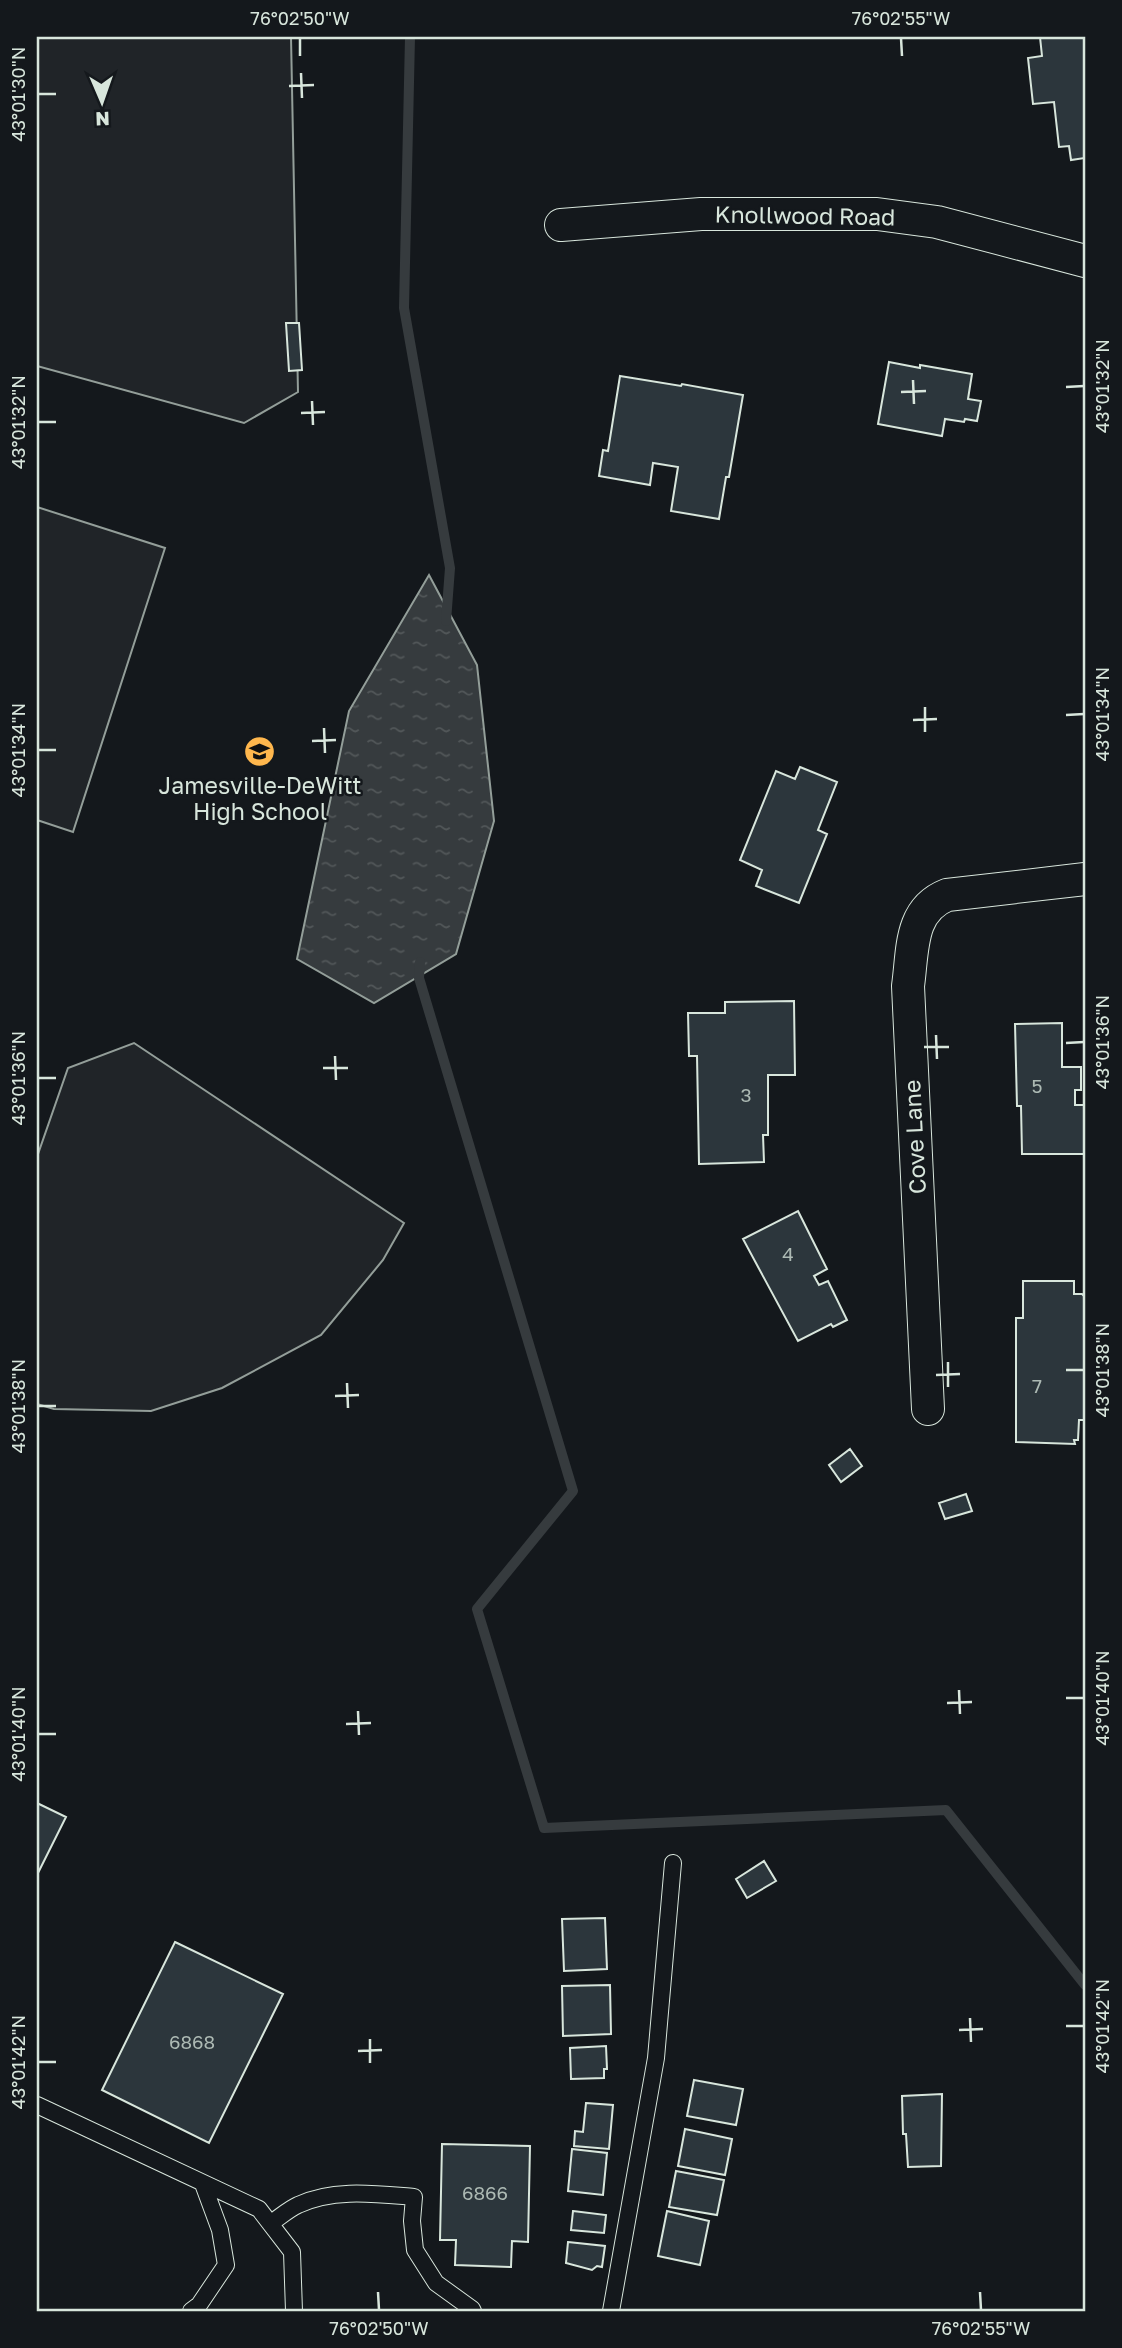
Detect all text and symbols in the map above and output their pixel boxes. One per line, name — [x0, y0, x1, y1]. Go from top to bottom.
text: 76°02'50"W — [250, 7, 350, 29]
text: 76°02'55"W — [852, 7, 950, 29]
text: 43°01'30"N — [7, 47, 29, 141]
north arrow — [66, 66, 136, 136]
text: N — [95, 108, 110, 131]
street label: Knollwood Road — [715, 199, 896, 231]
text: 43°01'32"N — [1091, 339, 1113, 433]
text: 43°01'32"N — [7, 375, 29, 469]
text: 43°01'34"N — [1091, 667, 1113, 761]
text: 43°01'34"N — [7, 703, 29, 797]
school or university icon: Jamesville-DeWitt High School — [243, 735, 277, 769]
place label: Jamesville-DeWitt High School — [158, 771, 362, 825]
text: 43°01'36"N — [1091, 995, 1113, 1089]
text: 43°01'36"N — [7, 1031, 29, 1125]
house number: 5 — [1031, 1074, 1043, 1097]
street label: Cove Lane — [897, 1079, 931, 1195]
house number: 3 — [740, 1083, 752, 1106]
house number: 4 — [782, 1242, 794, 1265]
text: 43°01'38"N — [1091, 1323, 1113, 1417]
text: 43°01'38"N — [7, 1359, 29, 1453]
house number: 7 — [1032, 1374, 1042, 1397]
text: 43°01'40"N — [1091, 1650, 1113, 1746]
text: 43°01'40"N — [7, 1686, 29, 1782]
text: 43°01'42"N — [1091, 1979, 1113, 2073]
text: 43°01'42"N — [7, 2015, 29, 2109]
house number: 6868 — [169, 2030, 215, 2053]
house number: 6866 — [462, 2181, 508, 2204]
text: 76°02'50"W — [329, 2317, 429, 2339]
text: 76°02'55"W — [932, 2317, 1030, 2339]

